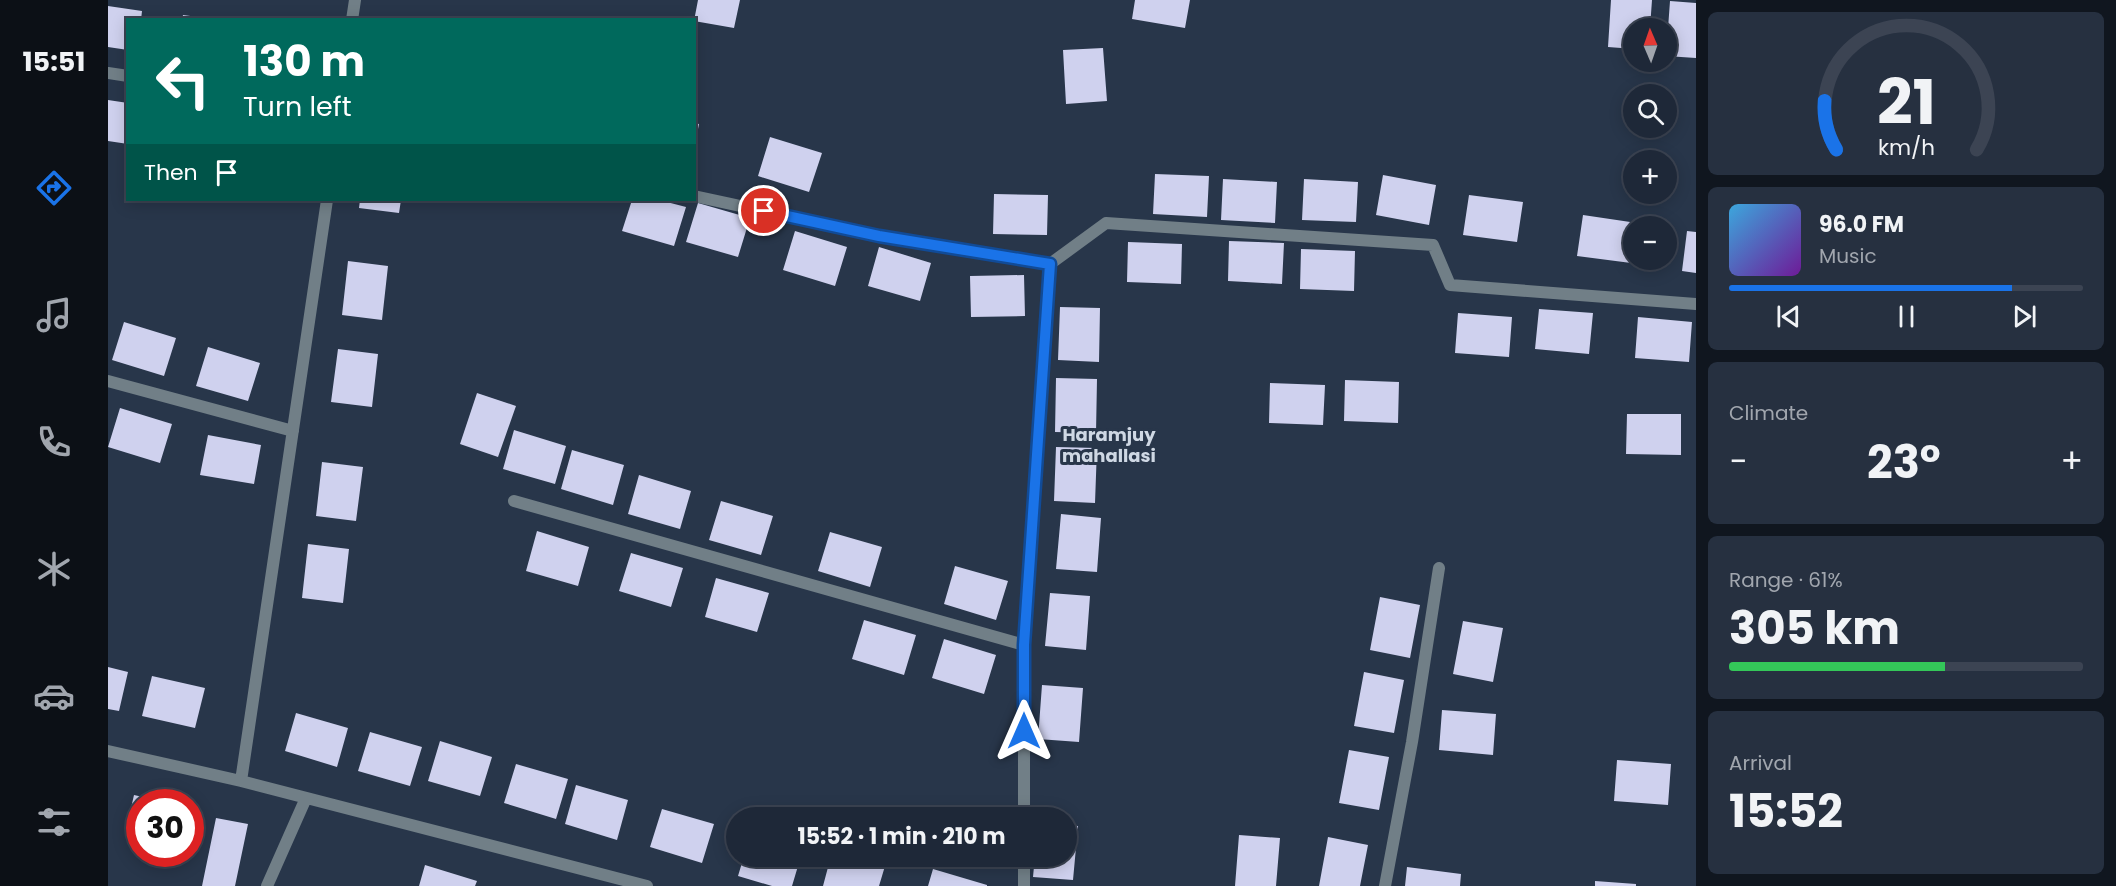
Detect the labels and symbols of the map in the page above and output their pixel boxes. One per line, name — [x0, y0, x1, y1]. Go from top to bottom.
north arrow — [1623, 18, 1677, 72]
pin — [738, 185, 789, 236]
district label: Haramjuy mahallasi — [1062, 422, 1156, 468]
position arrow — [992, 699, 1056, 763]
speed limit sign: 30 — [126, 789, 204, 867]

